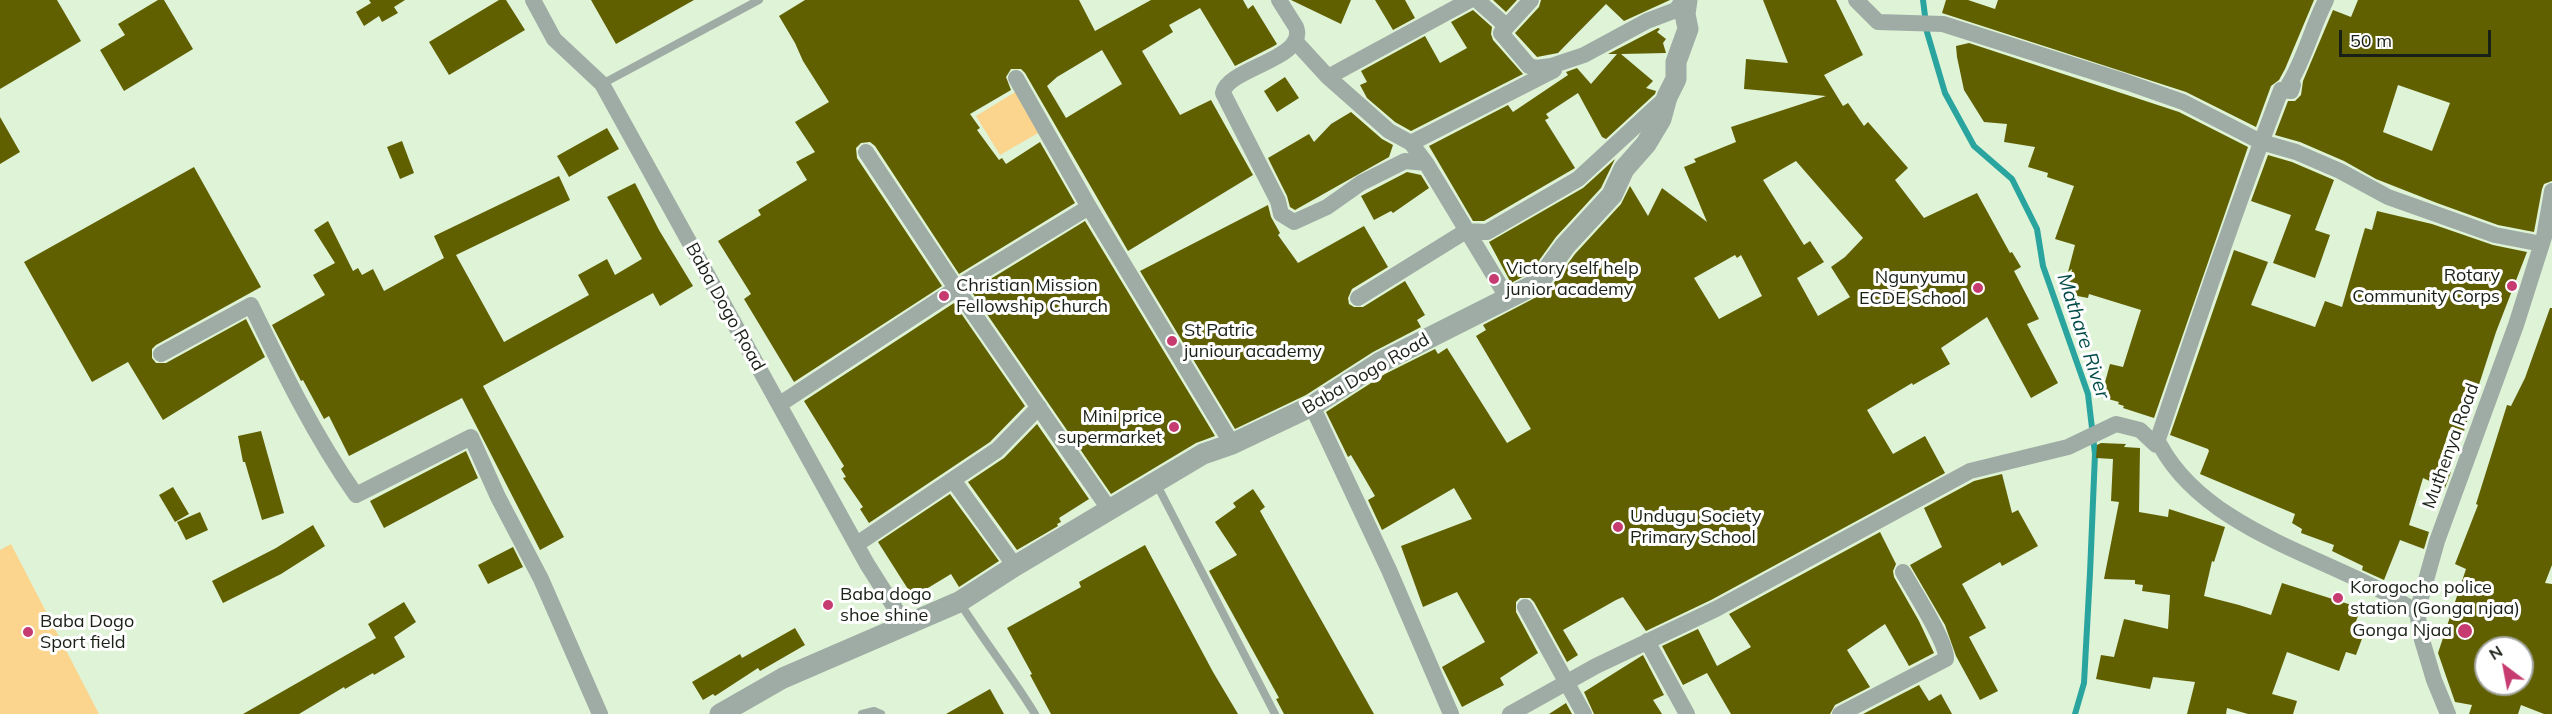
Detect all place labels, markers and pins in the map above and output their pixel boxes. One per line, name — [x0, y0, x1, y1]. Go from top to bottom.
place label: Victory self help junior academy — [1506, 258, 1639, 300]
place label: Rotary Community Corps — [2352, 265, 2500, 308]
place label: Ngunyumu ECDE School — [1859, 267, 1966, 310]
marker: Victory self help junior academy — [1487, 272, 1501, 286]
place label: Christian Mission Fellowship Church — [956, 275, 1108, 318]
marker: Rotary Community Corps — [2505, 279, 2519, 293]
marker: Ngunyumu ECDE School — [1971, 281, 1985, 295]
marker: Christian Mission Fellowship Church — [937, 289, 951, 303]
place label: St Patric juniour academy — [1184, 320, 1322, 362]
marker: St Patric juniour academy — [1165, 334, 1179, 348]
place label: Mini price supermarket — [1057, 406, 1162, 448]
marker: Mini price supermarket — [1167, 420, 1181, 434]
place label: Undugu Society Primary School — [1630, 506, 1761, 548]
marker: Undugu Society Primary School — [1611, 520, 1625, 534]
place label: Korogocho police station (Gonga njaa) — [2350, 577, 2520, 620]
place label: Baba dogo shoe shine — [840, 584, 932, 626]
marker: Korogocho police station (Gonga njaa) — [2331, 591, 2345, 605]
marker: Baba dogo shoe shine — [821, 598, 835, 612]
place label: Baba Dogo Sport field — [40, 611, 134, 654]
place label: Gonga Njaa — [2352, 620, 2452, 642]
marker: Gonga Njaa — [2456, 622, 2474, 640]
marker: Baba Dogo Sport field — [21, 625, 35, 639]

